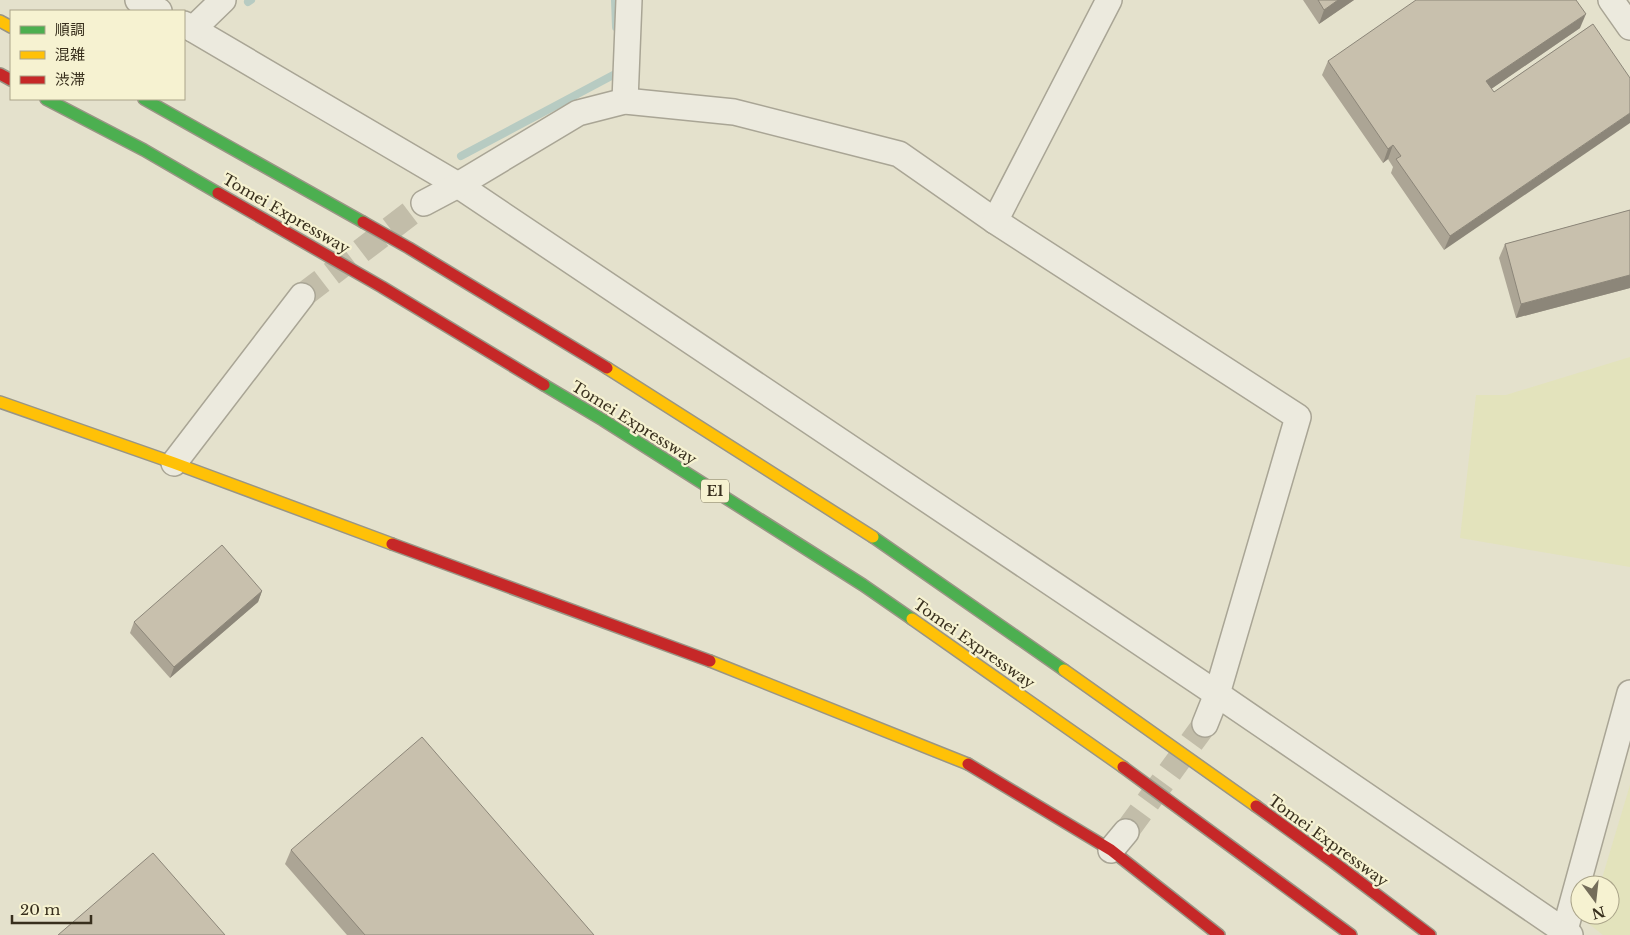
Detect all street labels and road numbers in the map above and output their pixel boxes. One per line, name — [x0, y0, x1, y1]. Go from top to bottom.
street label: Tomei Expressway — [219, 169, 354, 258]
street label: Tomei Expressway — [568, 376, 701, 469]
road number: E1 — [701, 480, 729, 502]
street label: Tomei Expressway — [910, 595, 1039, 693]
street label: Tomei Expressway — [1265, 791, 1392, 891]

